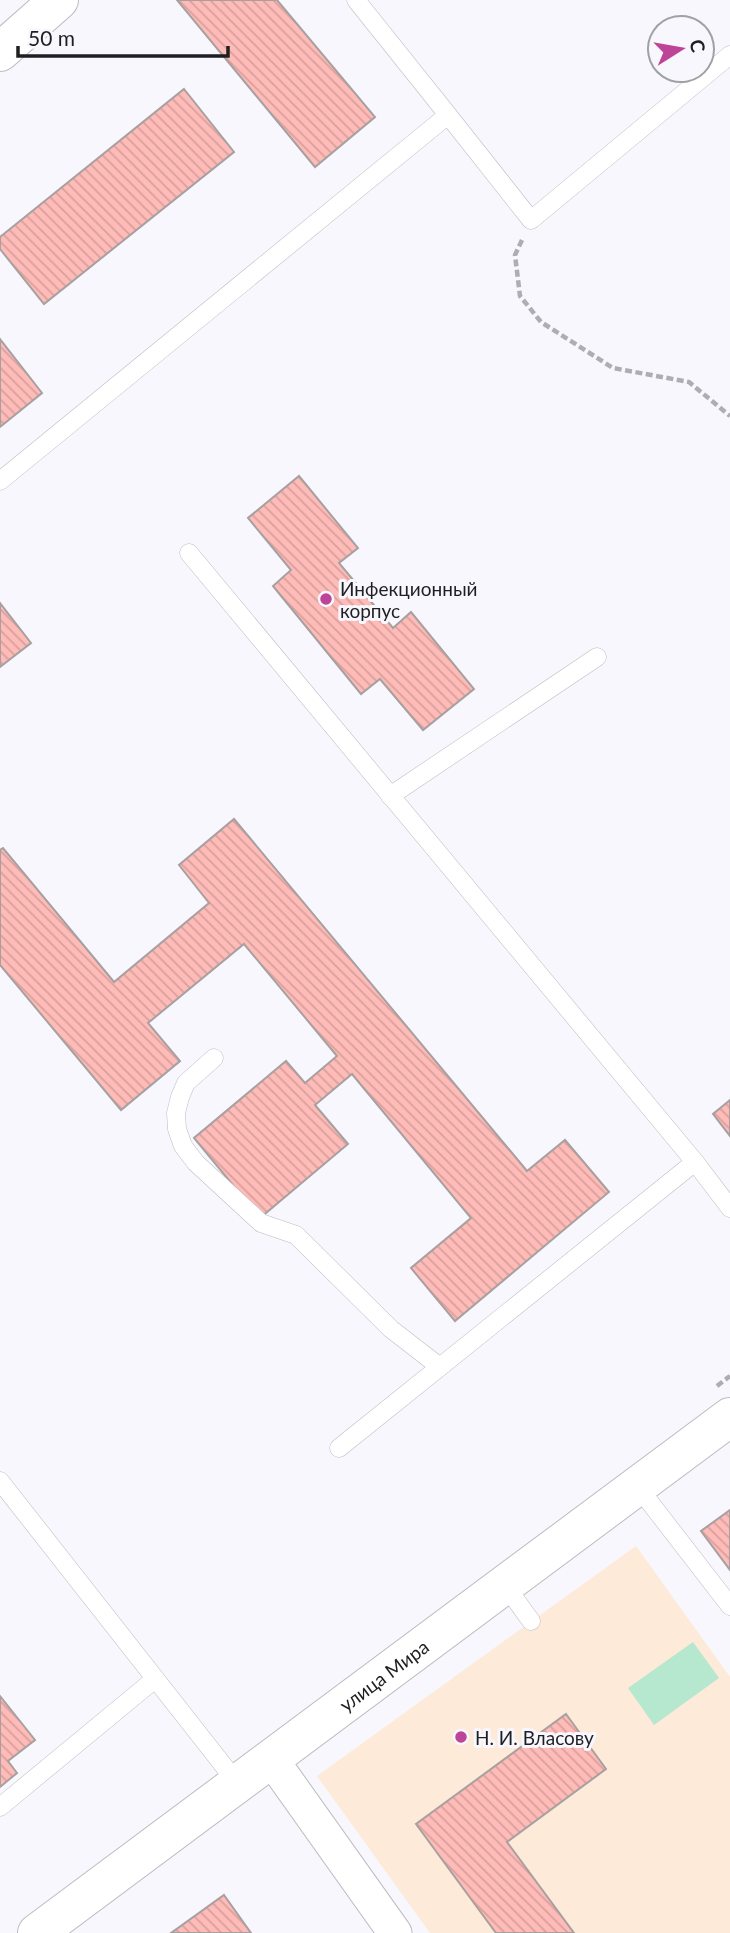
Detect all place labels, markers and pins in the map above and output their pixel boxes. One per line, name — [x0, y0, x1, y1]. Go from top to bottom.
place label: Инфекционный корпус — [340, 577, 478, 622]
marker: Инфекционный корпус — [318, 591, 334, 607]
place label: Н. И. Власову — [475, 1726, 594, 1749]
marker: Н. И. Власову — [453, 1729, 469, 1745]

